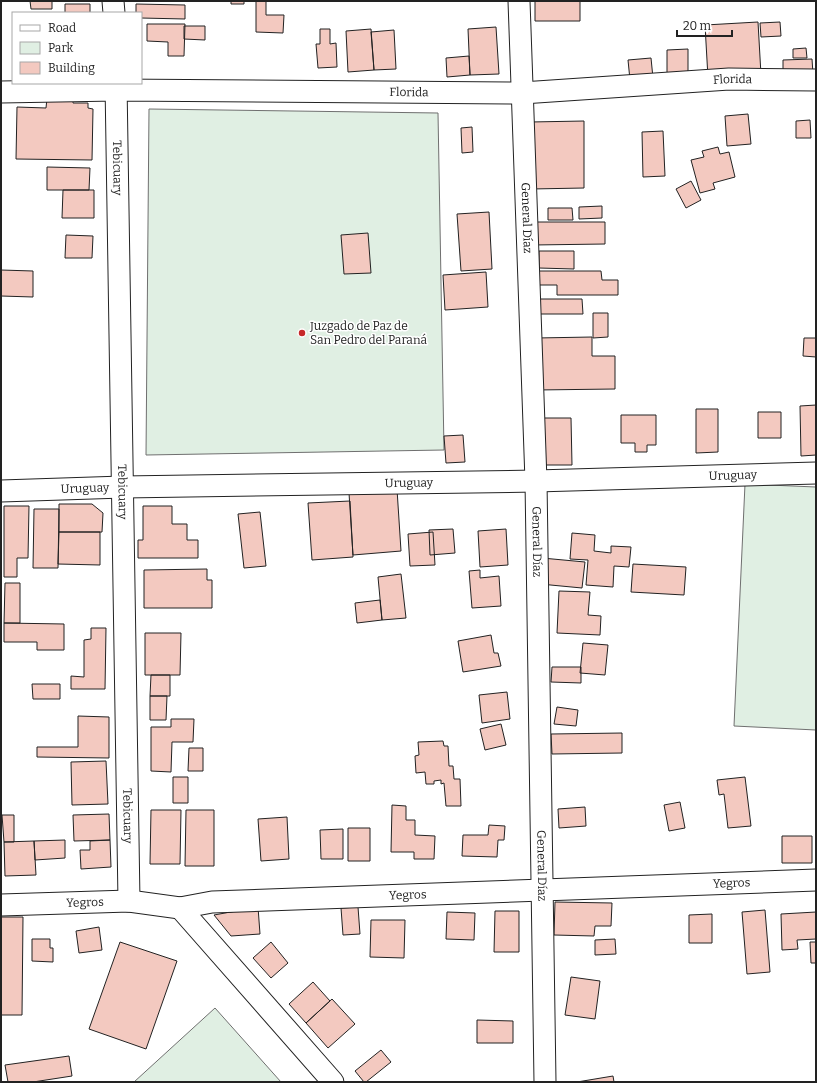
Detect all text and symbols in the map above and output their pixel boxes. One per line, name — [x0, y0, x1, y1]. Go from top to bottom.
legend — [12, 12, 142, 84]
scale bar — [677, 12, 732, 38]
text: 20 m — [683, 19, 712, 33]
text: Road — [48, 21, 76, 35]
text: Park — [48, 41, 74, 55]
text: Building — [48, 61, 95, 75]
street label: Florida — [712, 72, 753, 87]
street label: Florida — [389, 85, 429, 99]
street label: Tebicuary — [110, 140, 125, 196]
street label: General Díaz — [518, 182, 535, 254]
place label: Juzgado de Paz de San Pedro del Paraná — [309, 319, 427, 347]
marker: Juzgado de Paz de San Pedro del Paraná — [297, 328, 307, 338]
street label: Tebicuary — [115, 464, 130, 520]
street label: Uruguay — [708, 468, 758, 483]
street label: Uruguay — [385, 475, 434, 490]
street label: Uruguay — [61, 480, 110, 496]
street label: General Díaz — [529, 506, 544, 578]
street label: Tebicuary — [120, 788, 135, 844]
street label: General Díaz — [534, 830, 549, 902]
street label: Yegros — [713, 875, 751, 891]
street label: Yegros — [389, 887, 427, 903]
street label: Yegros — [66, 895, 104, 910]

